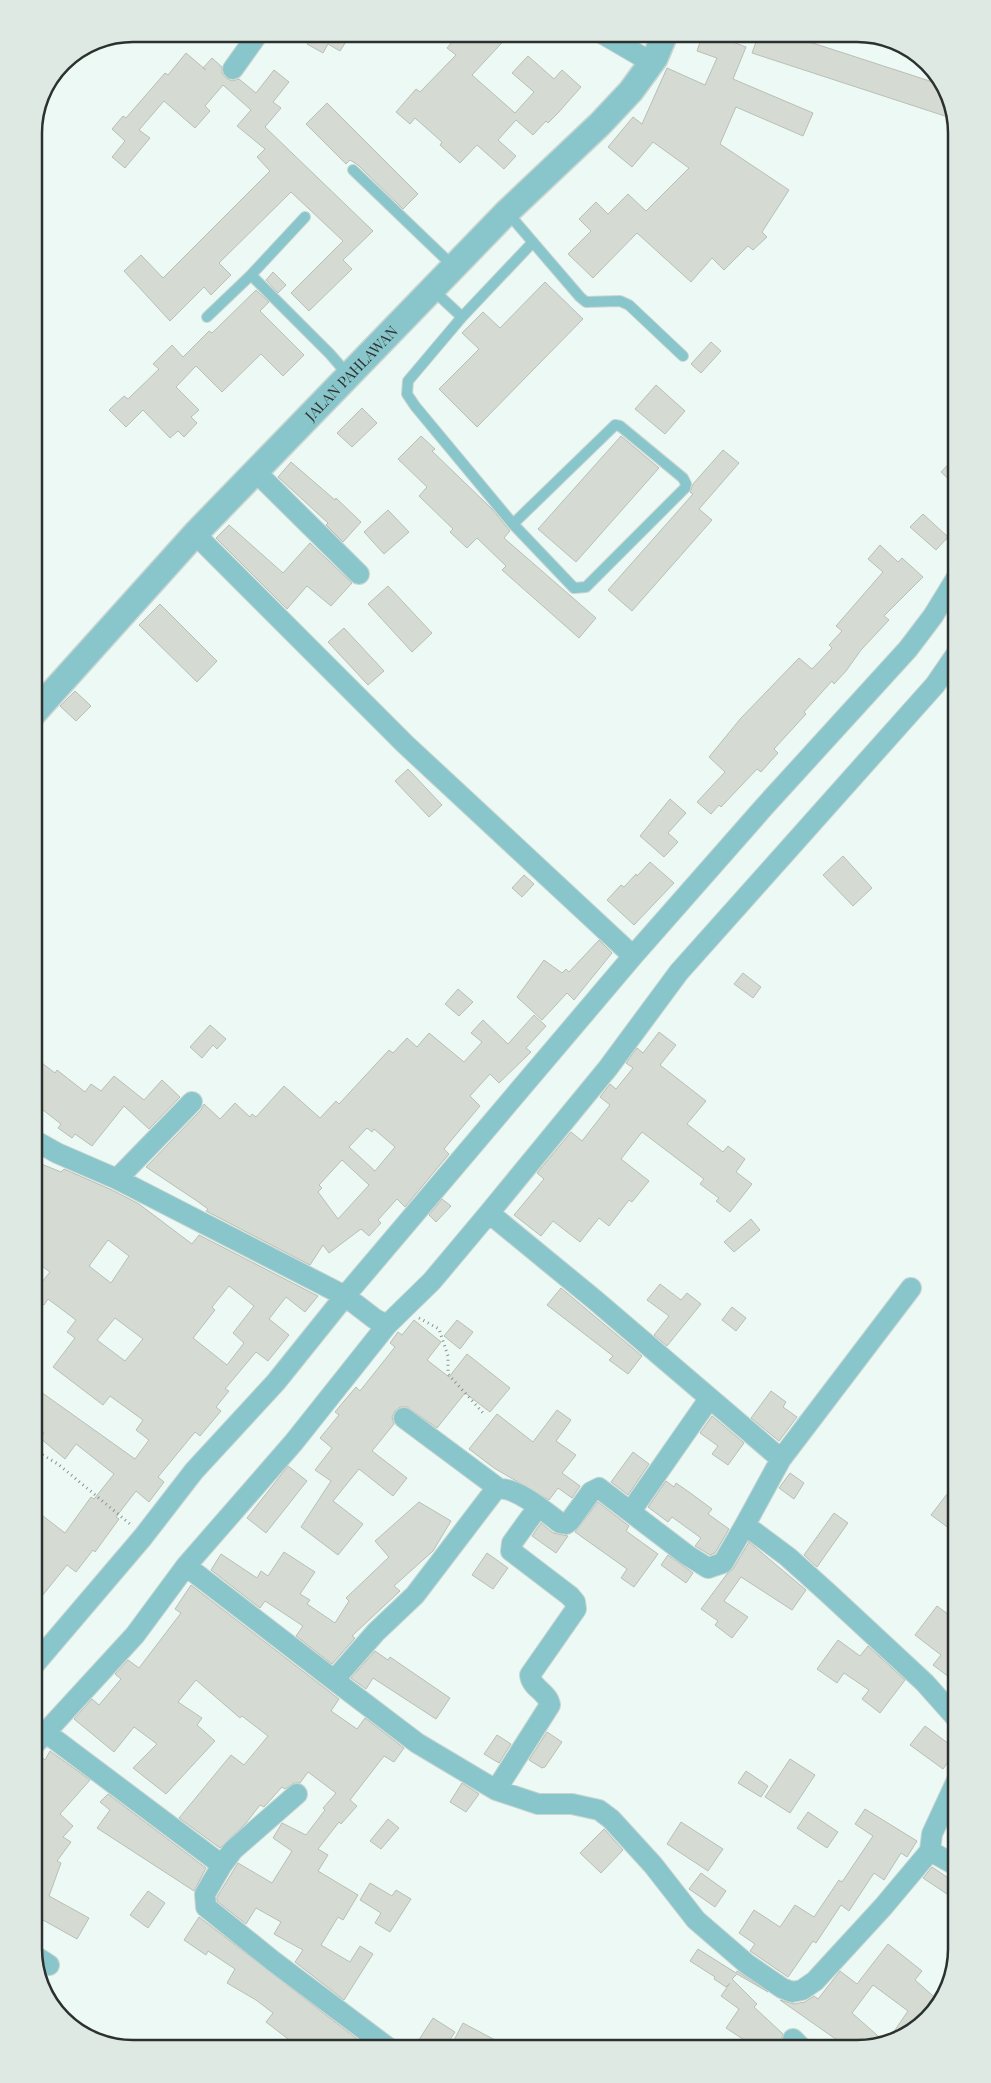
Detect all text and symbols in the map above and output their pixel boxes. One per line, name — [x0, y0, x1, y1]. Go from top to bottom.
street label: JALAN PAHLAWAN — [300, 321, 402, 425]

